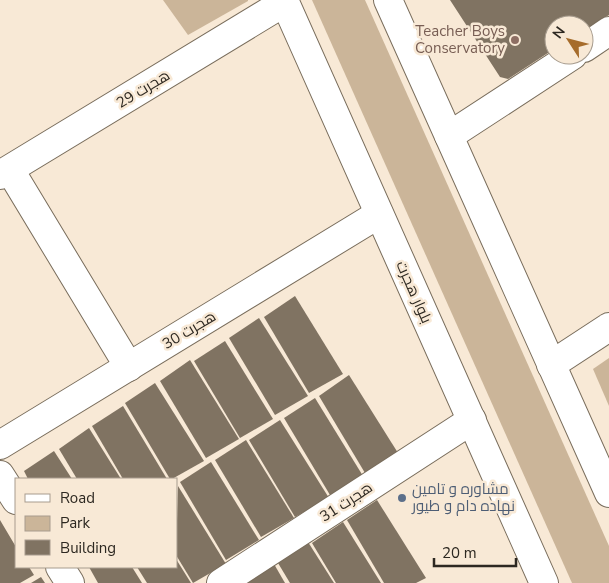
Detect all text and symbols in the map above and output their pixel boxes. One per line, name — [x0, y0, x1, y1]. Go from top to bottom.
north arrow — [544, 15, 594, 65]
place label: Teacher Boys Conservatory — [415, 21, 505, 58]
text: N — [548, 23, 570, 42]
marker: Teacher Boys Conservatory — [509, 34, 521, 46]
street label: هجرت 29 — [112, 65, 174, 113]
street label: بلوار هجرت — [391, 258, 437, 326]
street label: هجرت 30 — [158, 306, 220, 354]
street label: هجرت 31 — [316, 477, 376, 527]
legend — [15, 478, 178, 568]
place label: مشاوره و تامین نهاده دام و طیور — [411, 479, 515, 516]
text: Road — [60, 488, 95, 508]
marker: مشاوره و تامین نهاده دام و طیور — [396, 492, 408, 504]
text: Park — [60, 513, 90, 533]
scale bar — [434, 536, 516, 568]
text: Building — [60, 538, 116, 558]
text: 20 m — [442, 543, 477, 563]

